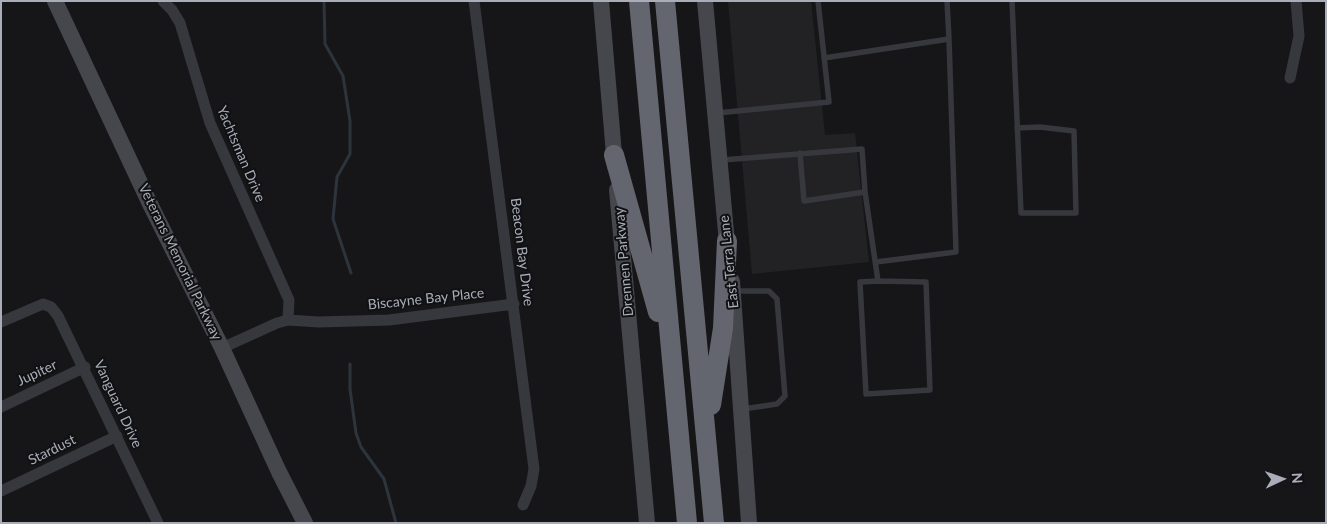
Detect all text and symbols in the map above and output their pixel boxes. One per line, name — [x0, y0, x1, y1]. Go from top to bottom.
street label: Yachtsman Drive — [213, 103, 269, 205]
street label: Veterans Memorial Parkway — [135, 181, 225, 343]
street label: Beacon Bay Drive — [507, 197, 537, 307]
street label: Drennen Parkway — [611, 207, 637, 317]
street label: East Terra Lane — [716, 215, 742, 309]
street label: Biscayne Bay Place — [367, 285, 485, 313]
street label: Jupiter — [14, 356, 60, 390]
street label: Vanguard Drive — [90, 357, 146, 451]
street label: Stardust — [25, 431, 79, 469]
north arrow — [1257, 454, 1307, 504]
text: N — [1289, 472, 1306, 484]

